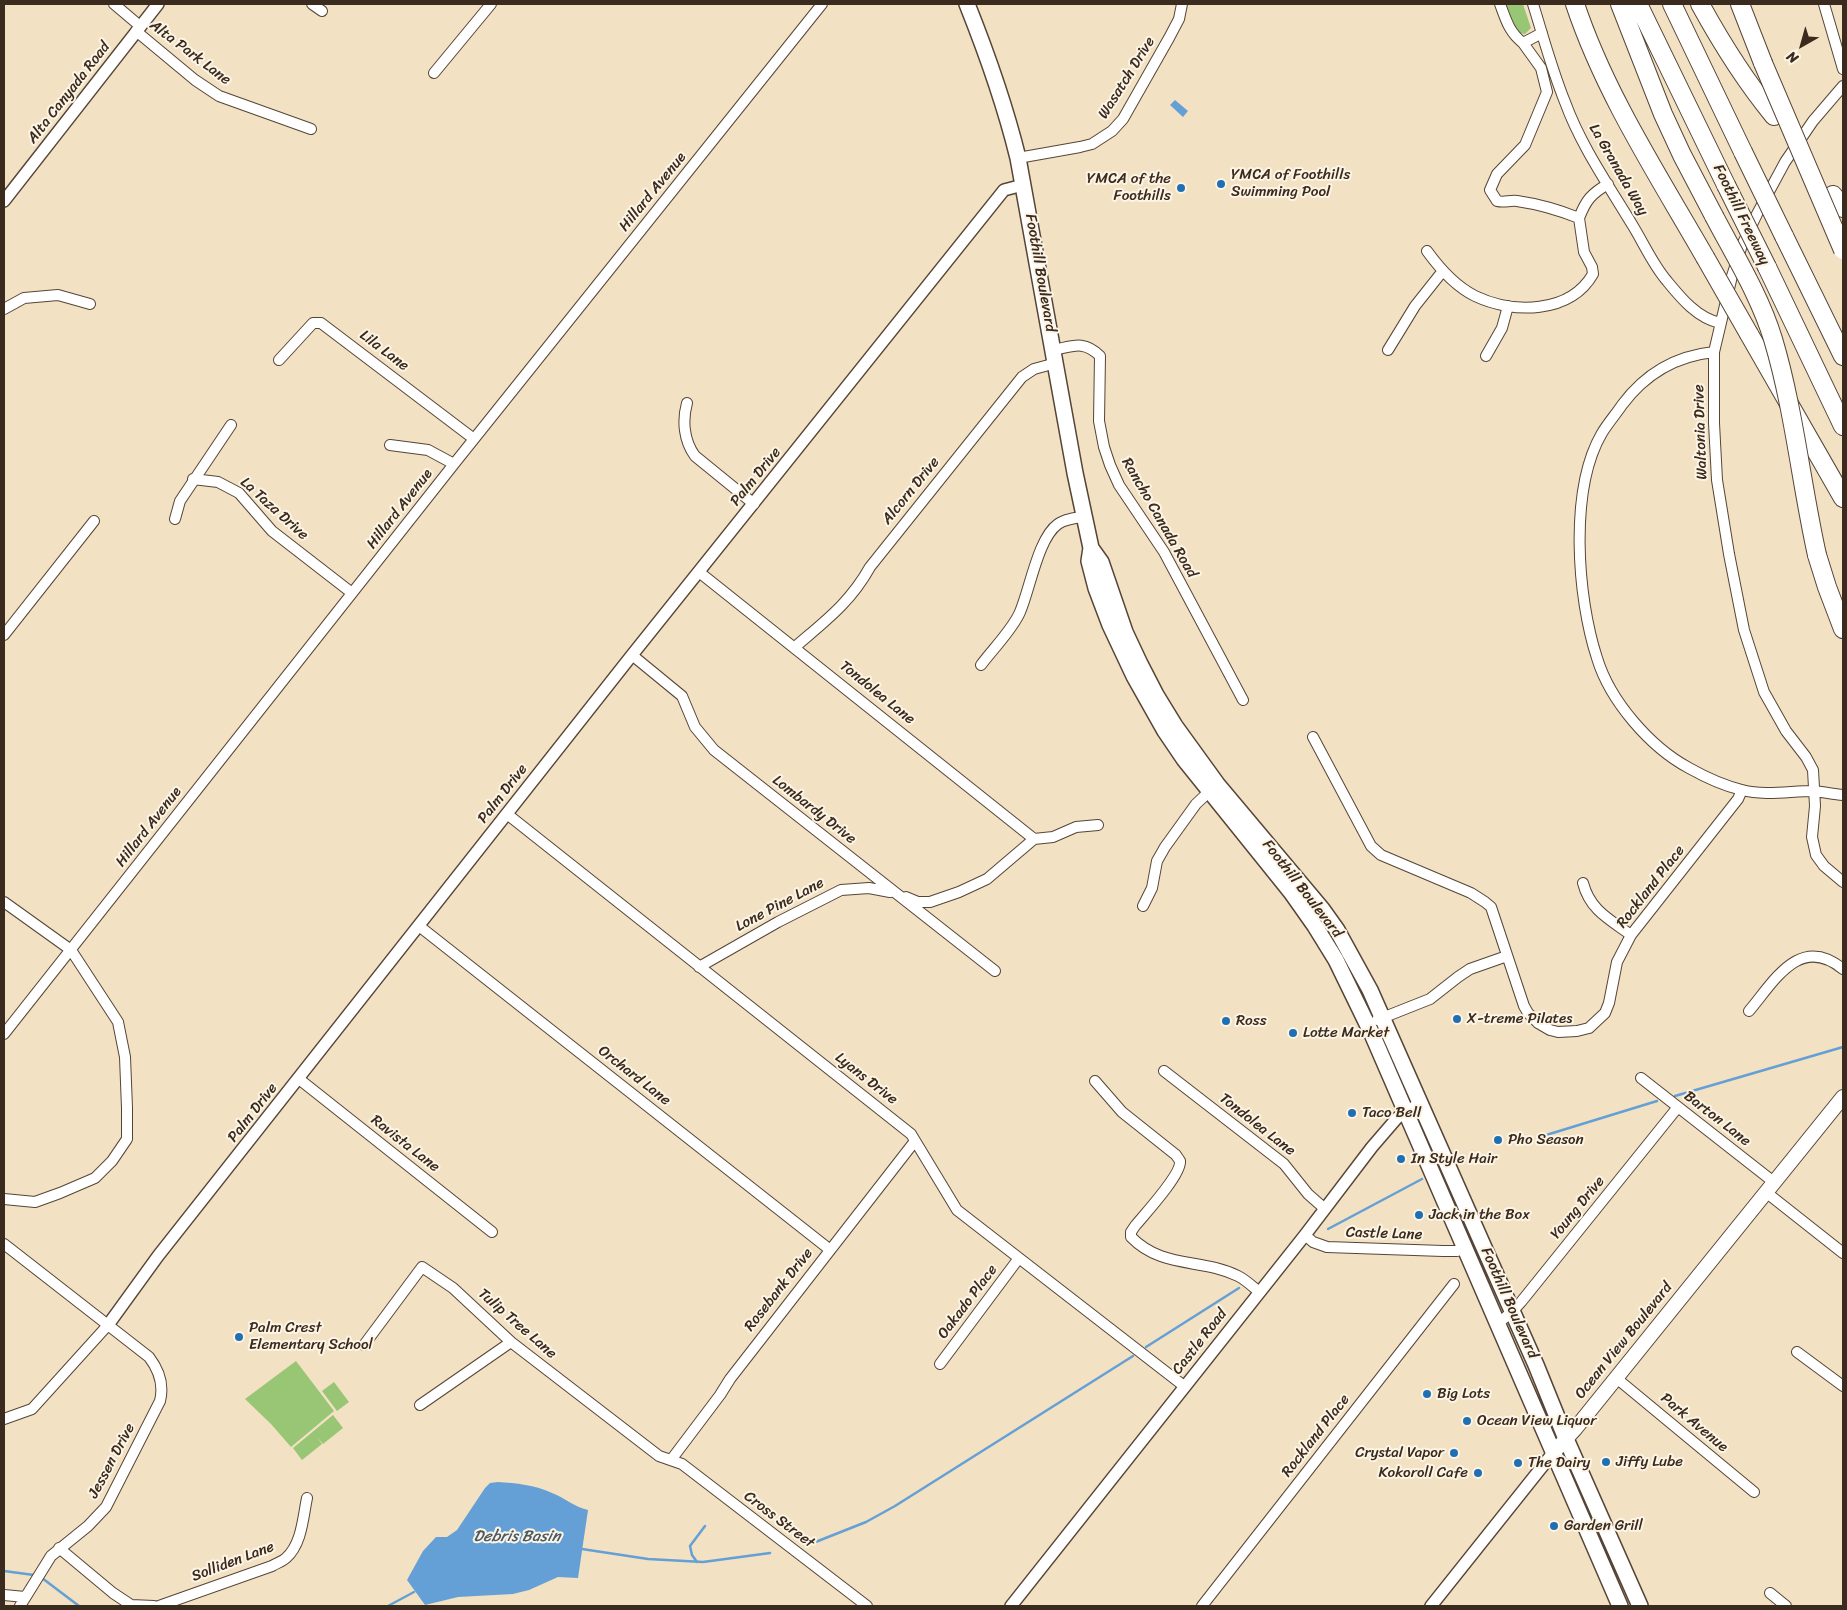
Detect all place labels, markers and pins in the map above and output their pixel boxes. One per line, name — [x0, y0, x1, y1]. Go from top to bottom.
place label: YMCA of Foothills Swimming Pool — [1231, 166, 1350, 201]
place label: YMCA of the Foothills — [1087, 170, 1171, 205]
marker: YMCA of Foothills Swimming Pool — [1215, 178, 1227, 190]
marker: YMCA of the Foothills — [1175, 182, 1187, 194]
place label: X-treme Pilates — [1467, 1010, 1572, 1028]
place label: Ross — [1236, 1012, 1267, 1030]
marker: X-treme Pilates — [1451, 1013, 1463, 1025]
marker: Ross — [1220, 1015, 1232, 1027]
place label: Lotte Market — [1303, 1024, 1389, 1042]
marker: Lotte Market — [1287, 1027, 1299, 1039]
place label: Taco Bell — [1362, 1104, 1421, 1122]
marker: Taco Bell — [1346, 1107, 1358, 1119]
place label: Pho Season — [1508, 1131, 1584, 1149]
marker: Pho Season — [1492, 1134, 1504, 1146]
place label: In Style Hair — [1411, 1150, 1497, 1168]
marker: In Style Hair — [1395, 1153, 1407, 1165]
place label: Jack in the Box — [1429, 1206, 1530, 1224]
marker: Jack in the Box — [1413, 1209, 1425, 1221]
place label: Palm Crest Elementary School — [249, 1319, 373, 1354]
marker: Palm Crest Elementary School — [233, 1331, 245, 1343]
place label: Big Lots — [1437, 1385, 1490, 1403]
marker: Big Lots — [1421, 1388, 1433, 1400]
place label: Ocean View Liquor — [1477, 1412, 1596, 1430]
marker: Ocean View Liquor — [1461, 1415, 1473, 1427]
place label: Crystal Vapor — [1355, 1444, 1444, 1462]
marker: Crystal Vapor — [1448, 1447, 1460, 1459]
place label: Jiffy Lube — [1616, 1453, 1683, 1471]
place label: The Dairy — [1528, 1454, 1590, 1472]
marker: Jiffy Lube — [1600, 1456, 1612, 1468]
marker: The Dairy — [1512, 1457, 1524, 1469]
place label: Kokoroll Cafe — [1378, 1464, 1468, 1482]
marker: Kokoroll Cafe — [1472, 1467, 1484, 1479]
place label: Garden Grill — [1564, 1517, 1643, 1535]
marker: Garden Grill — [1548, 1520, 1560, 1532]

